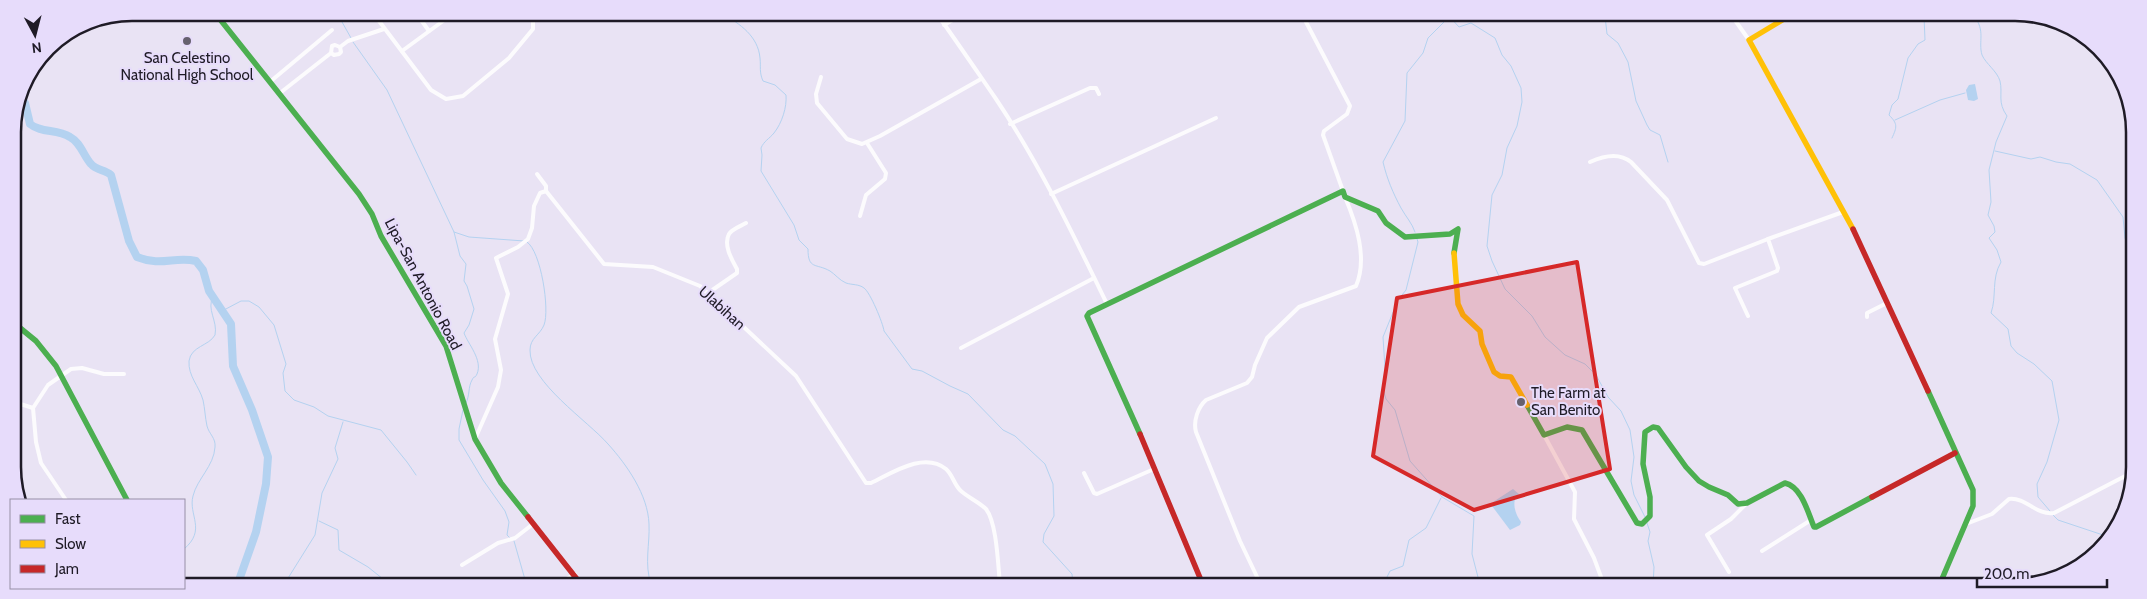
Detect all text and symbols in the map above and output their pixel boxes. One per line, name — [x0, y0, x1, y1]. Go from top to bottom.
north arrow — [10, 10, 60, 60]
marker: San Celestino National High School — [181, 35, 193, 47]
text: N — [31, 38, 43, 57]
place label: San Celestino National High School — [121, 49, 254, 84]
street label: Lipa-San Antonio Road — [381, 215, 465, 353]
street label: Ulabihan — [695, 282, 749, 334]
place label: The Farm at San Benito — [1531, 384, 1606, 419]
marker: The Farm at San Benito — [1515, 396, 1527, 408]
legend — [10, 499, 185, 589]
text: Fast — [55, 510, 80, 528]
text: Slow — [55, 535, 86, 553]
scale bar — [1977, 556, 2107, 588]
text: Jam — [54, 560, 79, 578]
text: 200 m — [1984, 565, 2029, 583]

